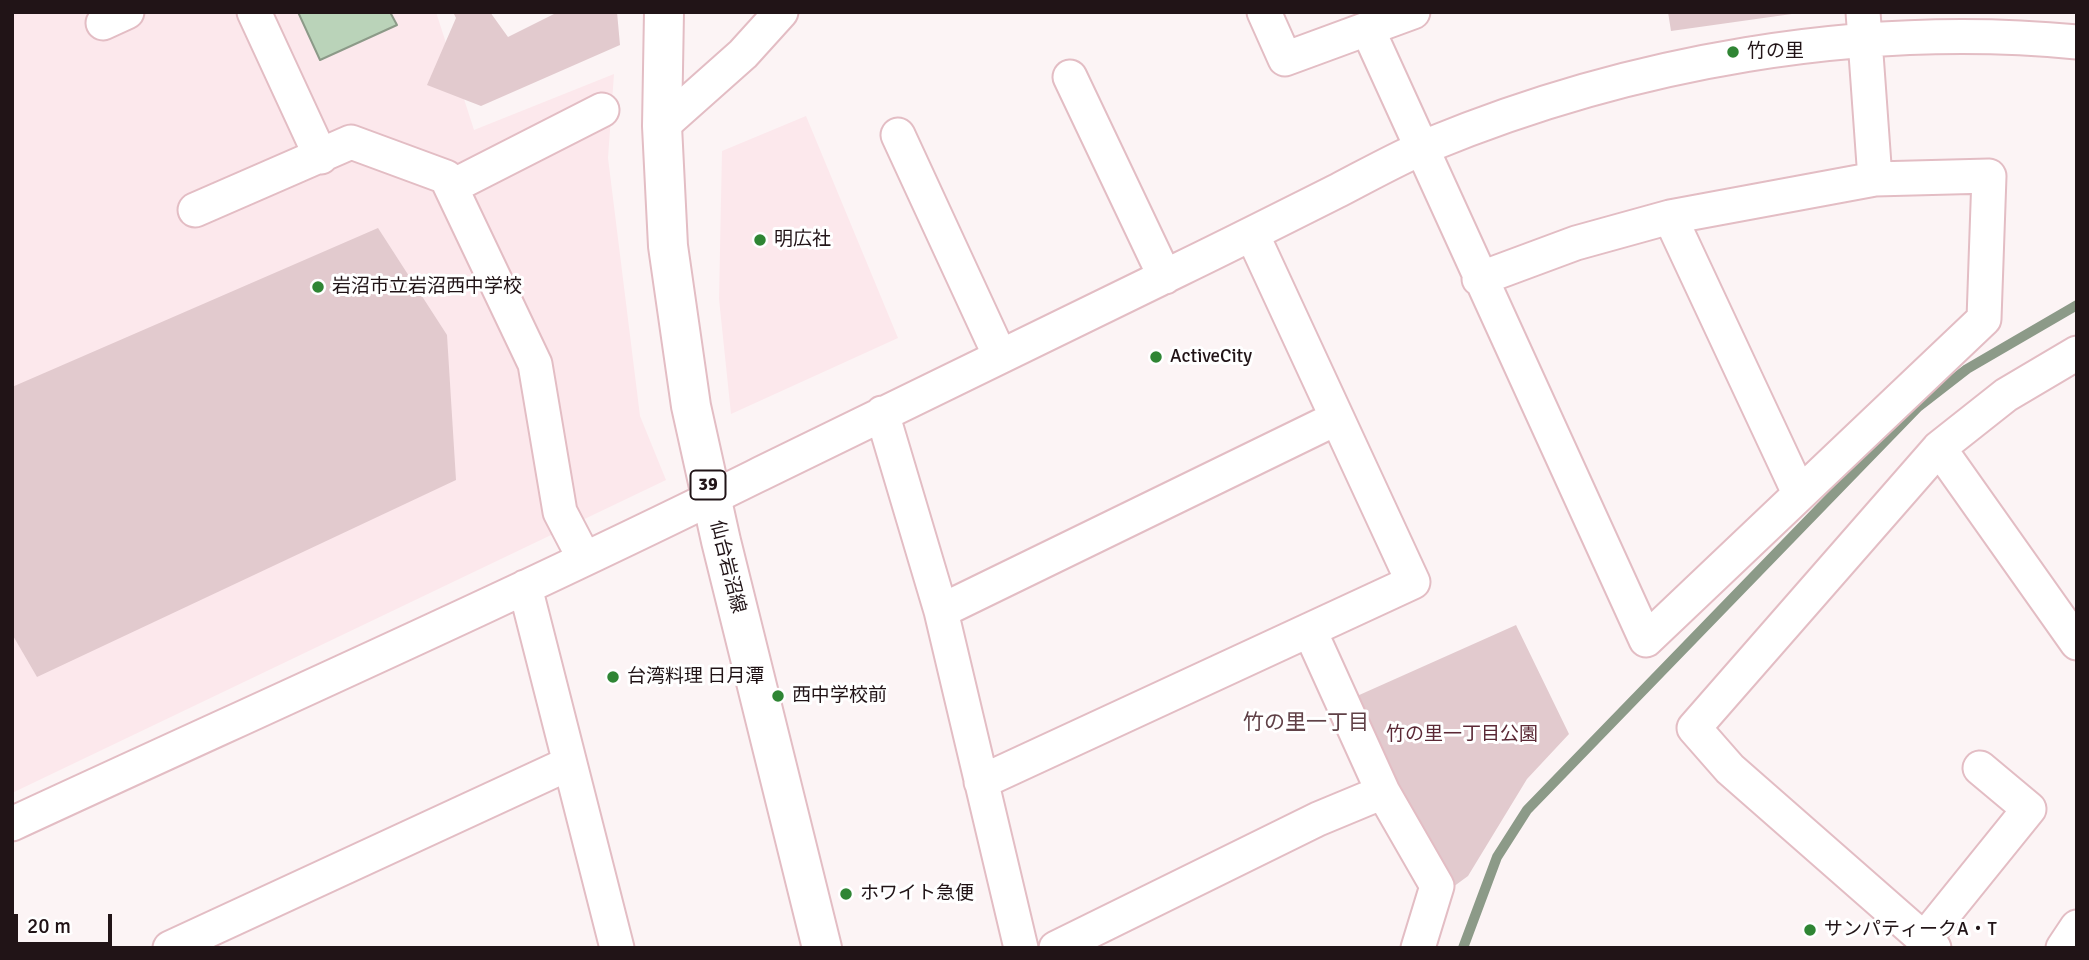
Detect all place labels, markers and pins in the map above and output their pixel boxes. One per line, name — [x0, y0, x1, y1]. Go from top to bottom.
place label: 竹の里 — [1747, 41, 1804, 63]
marker: 竹の里 — [1725, 44, 1741, 60]
place label: 明広社 — [774, 229, 831, 251]
marker: 明広社 — [752, 232, 768, 248]
place label: 岩沼市立岩沼西中学校 — [332, 276, 522, 298]
marker: 岩沼市立岩沼西中学校 — [310, 279, 326, 295]
place label: ActiveCity — [1170, 346, 1252, 368]
marker: ActiveCity — [1148, 349, 1164, 365]
place label: 台湾料理 日月潭 — [627, 666, 764, 688]
marker: 台湾料理 日月潭 — [605, 669, 621, 685]
place label: 西中学校前 — [792, 685, 887, 707]
marker: 西中学校前 — [770, 688, 786, 704]
place label: ホワイト急便 — [860, 883, 974, 905]
marker: ホワイト急便 — [838, 886, 854, 902]
place label: サンパティークA・T — [1824, 919, 1997, 941]
marker: サンパティークA・T — [1802, 922, 1818, 938]

